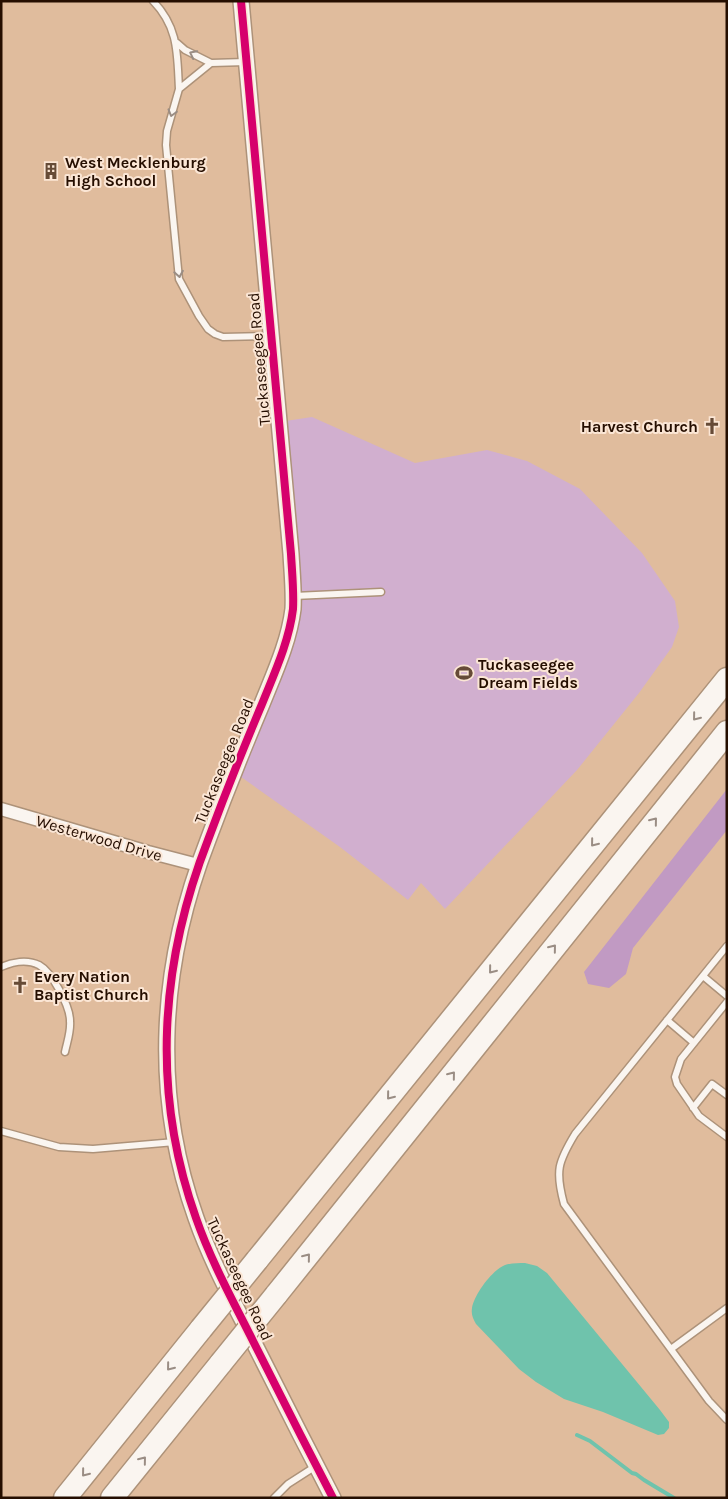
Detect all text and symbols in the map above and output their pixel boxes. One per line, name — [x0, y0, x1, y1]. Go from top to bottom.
one-way arrow — [189, 50, 198, 60]
one-way arrow — [168, 108, 178, 117]
place label: West Mecklenburg High School — [65, 153, 206, 190]
building icon: West Mecklenburg High School — [41, 161, 61, 181]
one-way arrow — [173, 269, 184, 278]
street label: Tuckaseegee Road — [244, 292, 274, 426]
church icon: Harvest Church — [702, 416, 722, 436]
place label: Harvest Church — [581, 417, 698, 436]
place label: Tuckaseegee Dream Fields — [478, 655, 578, 692]
sports icon: Tuckaseegee Dream Fields — [454, 663, 474, 683]
street label: Tuckaseegee Road — [190, 696, 258, 826]
one-way arrow — [694, 711, 702, 720]
street label: Westerwood Drive — [34, 811, 164, 865]
one-way arrow — [649, 818, 657, 827]
one-way arrow — [590, 838, 599, 847]
one-way arrow — [547, 945, 555, 954]
one-way arrow — [488, 964, 497, 973]
place label: Every Nation Baptist Church — [34, 967, 149, 1004]
church icon: Every Nation Baptist Church — [10, 975, 30, 995]
one-way arrow — [446, 1072, 454, 1081]
one-way arrow — [386, 1091, 395, 1100]
street label: Tuckaseegee Road — [203, 1214, 277, 1344]
one-way arrow — [301, 1254, 309, 1263]
one-way arrow — [168, 1361, 176, 1370]
one-way arrow — [137, 1457, 145, 1466]
one-way arrow — [82, 1467, 90, 1476]

